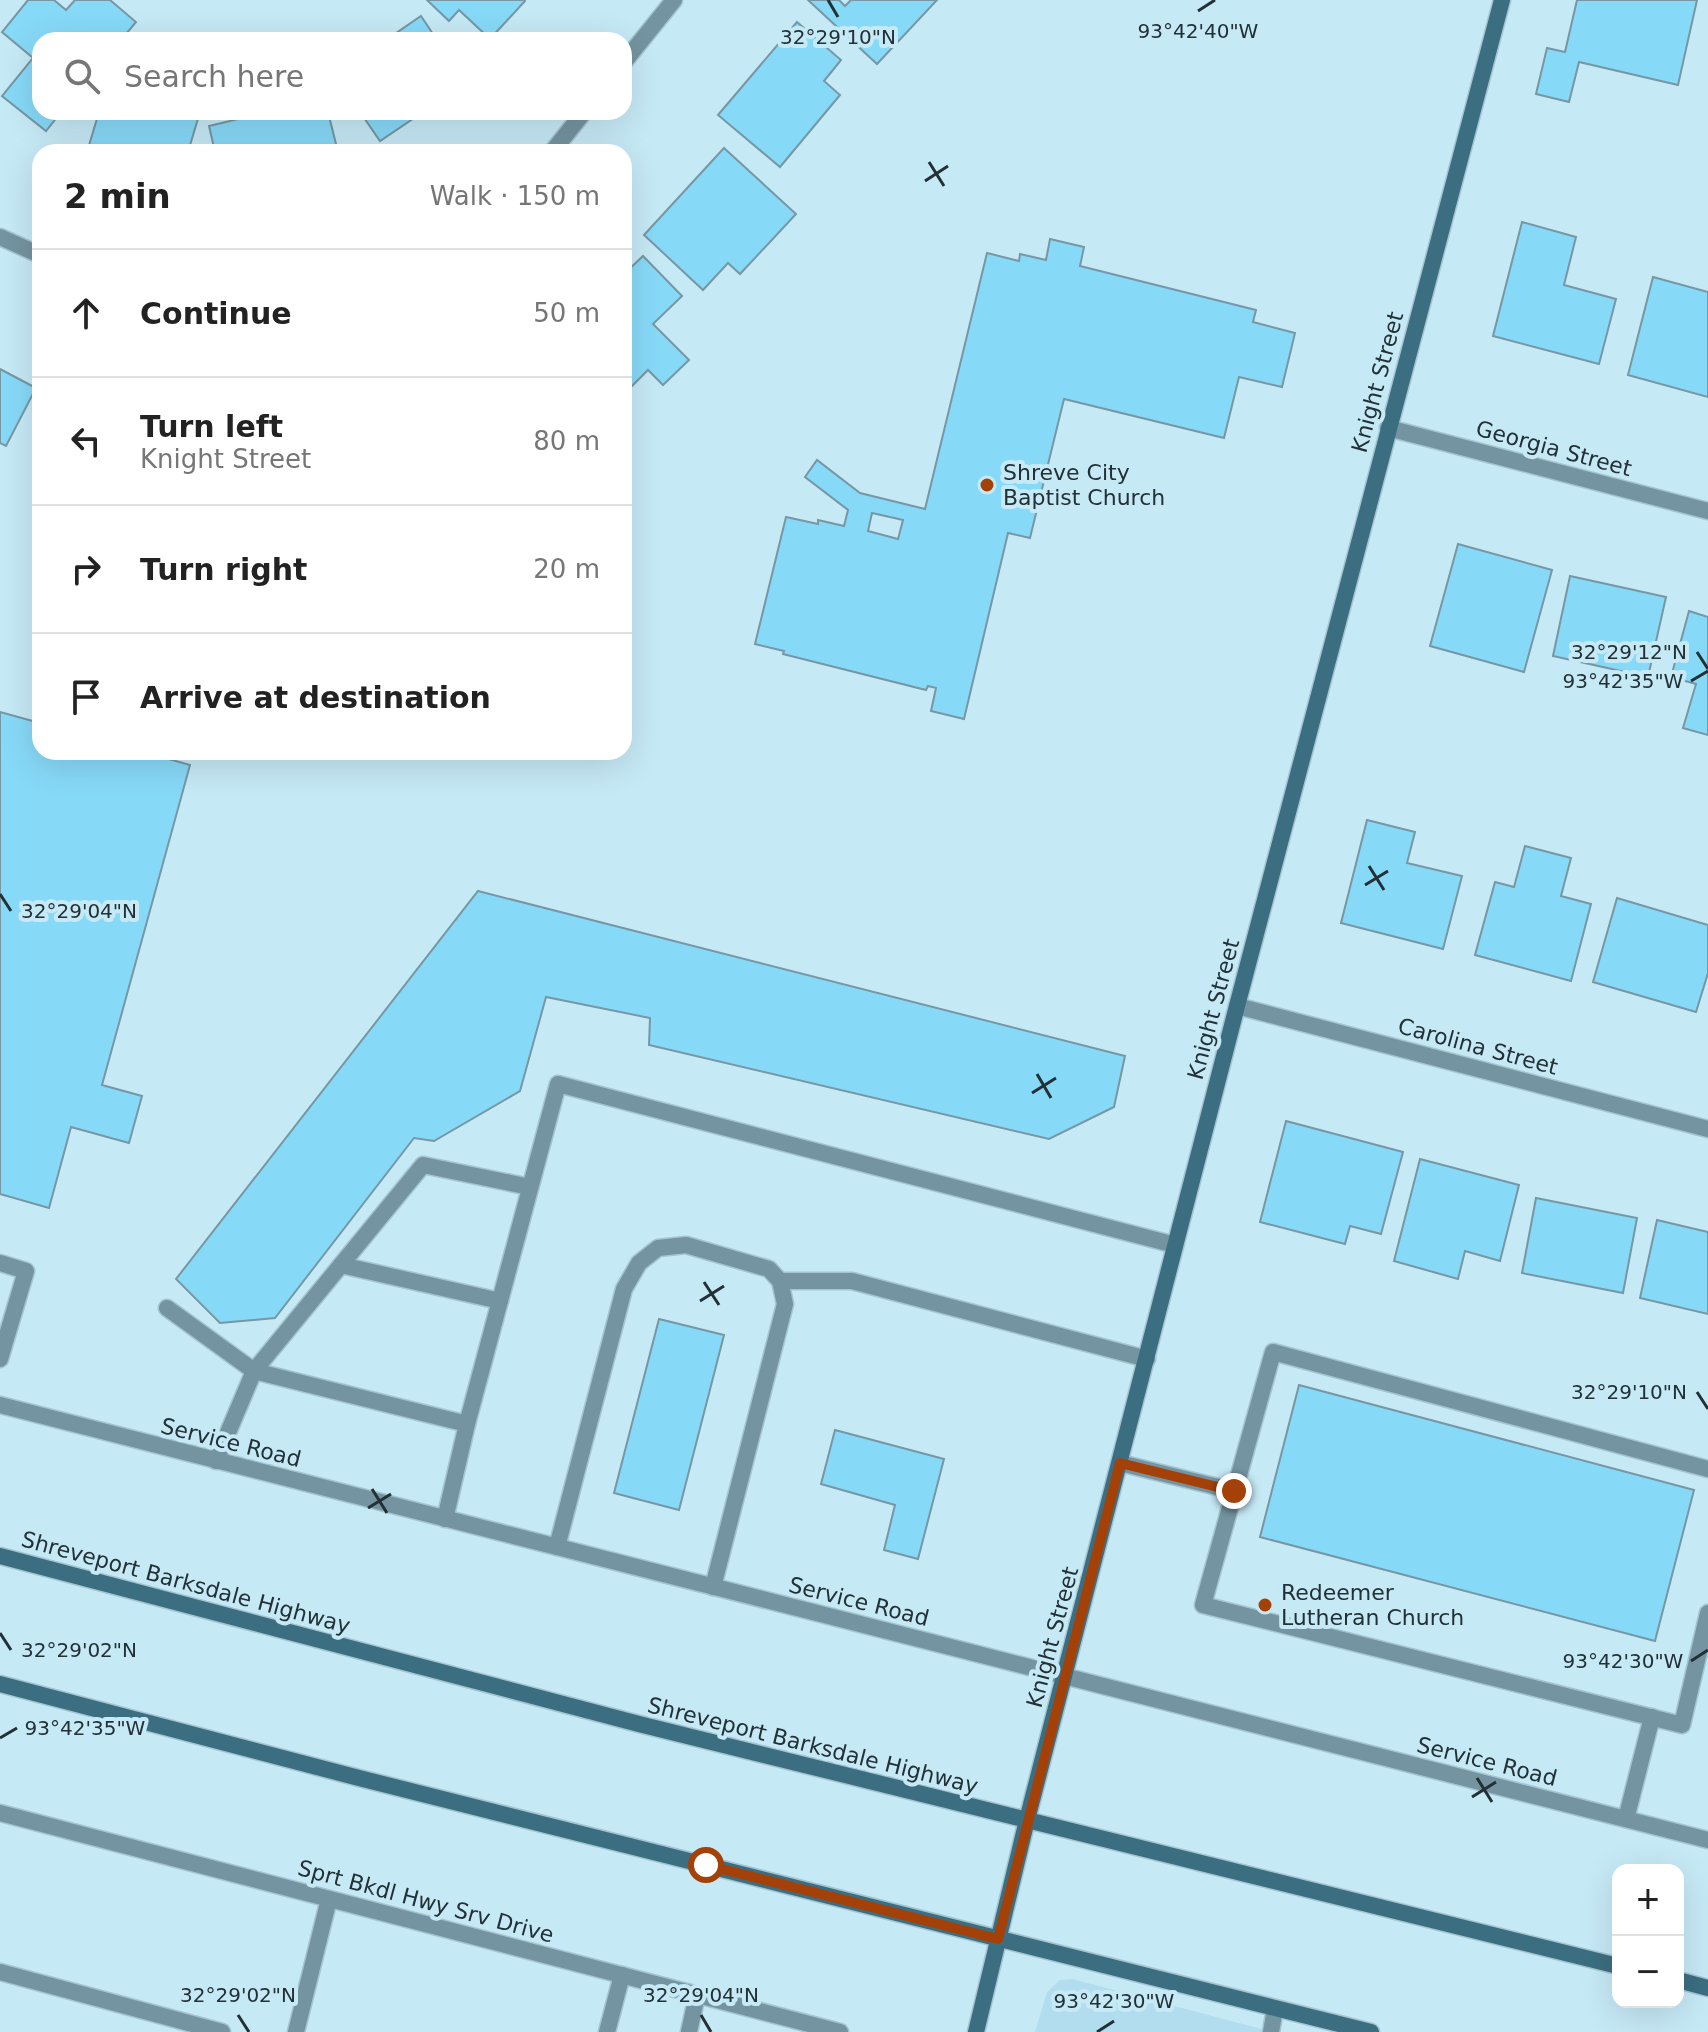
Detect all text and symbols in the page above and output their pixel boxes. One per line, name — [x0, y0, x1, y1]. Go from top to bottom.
text: 93°42'40"W — [1138, 19, 1259, 43]
text: 32°29'10"N — [780, 25, 896, 49]
search box — [32, 32, 632, 120]
icon: search — [60, 54, 104, 98]
text: Search here — [124, 59, 304, 94]
text: 2 min — [64, 176, 171, 216]
text: Walk · 150 m — [430, 181, 600, 211]
icon: ahead — [64, 291, 108, 335]
text: Continue — [140, 296, 292, 331]
text: 50 m — [533, 298, 600, 328]
street label: Knight Street — [1347, 309, 1408, 455]
text: Turn left — [140, 409, 283, 444]
street label: Georgia Street — [1473, 416, 1635, 481]
icon: left — [64, 419, 108, 463]
text: 80 m — [533, 426, 600, 456]
text: Knight Street — [140, 444, 311, 474]
place label: Shreve City Baptist Church — [1003, 460, 1165, 510]
marker: Shreve City Baptist Church — [978, 476, 996, 494]
icon: right — [64, 547, 108, 591]
text: Turn right — [140, 552, 307, 587]
text: 20 m — [533, 554, 600, 584]
text: 32°29'12"N — [1571, 640, 1687, 664]
text: 93°42'35"W — [1563, 669, 1684, 693]
icon: arrive — [64, 675, 108, 719]
text: Arrive at destination — [140, 680, 491, 715]
text: 32°29'04"N — [21, 899, 137, 923]
street label: Knight Street — [1183, 936, 1244, 1082]
street label: Carolina Street — [1395, 1013, 1561, 1080]
text: 32°29'10"N — [1571, 1380, 1687, 1404]
street label: Service Road — [158, 1413, 304, 1472]
route end — [1216, 1473, 1252, 1509]
street label: Shreveport Barksdale Highway — [19, 1526, 353, 1639]
street label: Knight Street — [1022, 1564, 1083, 1710]
street label: Service Road — [786, 1572, 932, 1631]
place label: Redeemer Lutheran Church — [1281, 1580, 1464, 1630]
marker: Redeemer Lutheran Church — [1256, 1596, 1274, 1614]
text: 32°29'02"N — [21, 1638, 137, 1662]
text: 93°42'30"W — [1563, 1649, 1684, 1673]
street label: Shreveport Barksdale Highway — [645, 1692, 981, 1799]
text: 93°42'35"W — [25, 1716, 146, 1740]
street label: Service Road — [1414, 1732, 1560, 1791]
route start — [688, 1847, 724, 1883]
street label: Sprt Bkdl Hwy Srv Drive — [295, 1855, 556, 1948]
map controls — [1612, 1864, 1684, 2008]
button: + — [1612, 1864, 1684, 1936]
button: − — [1612, 1936, 1684, 2008]
text: 32°29'02"N — [180, 1983, 296, 2007]
text: 32°29'04"N — [643, 1983, 759, 2007]
text: 93°42'30"W — [1054, 1989, 1175, 2013]

